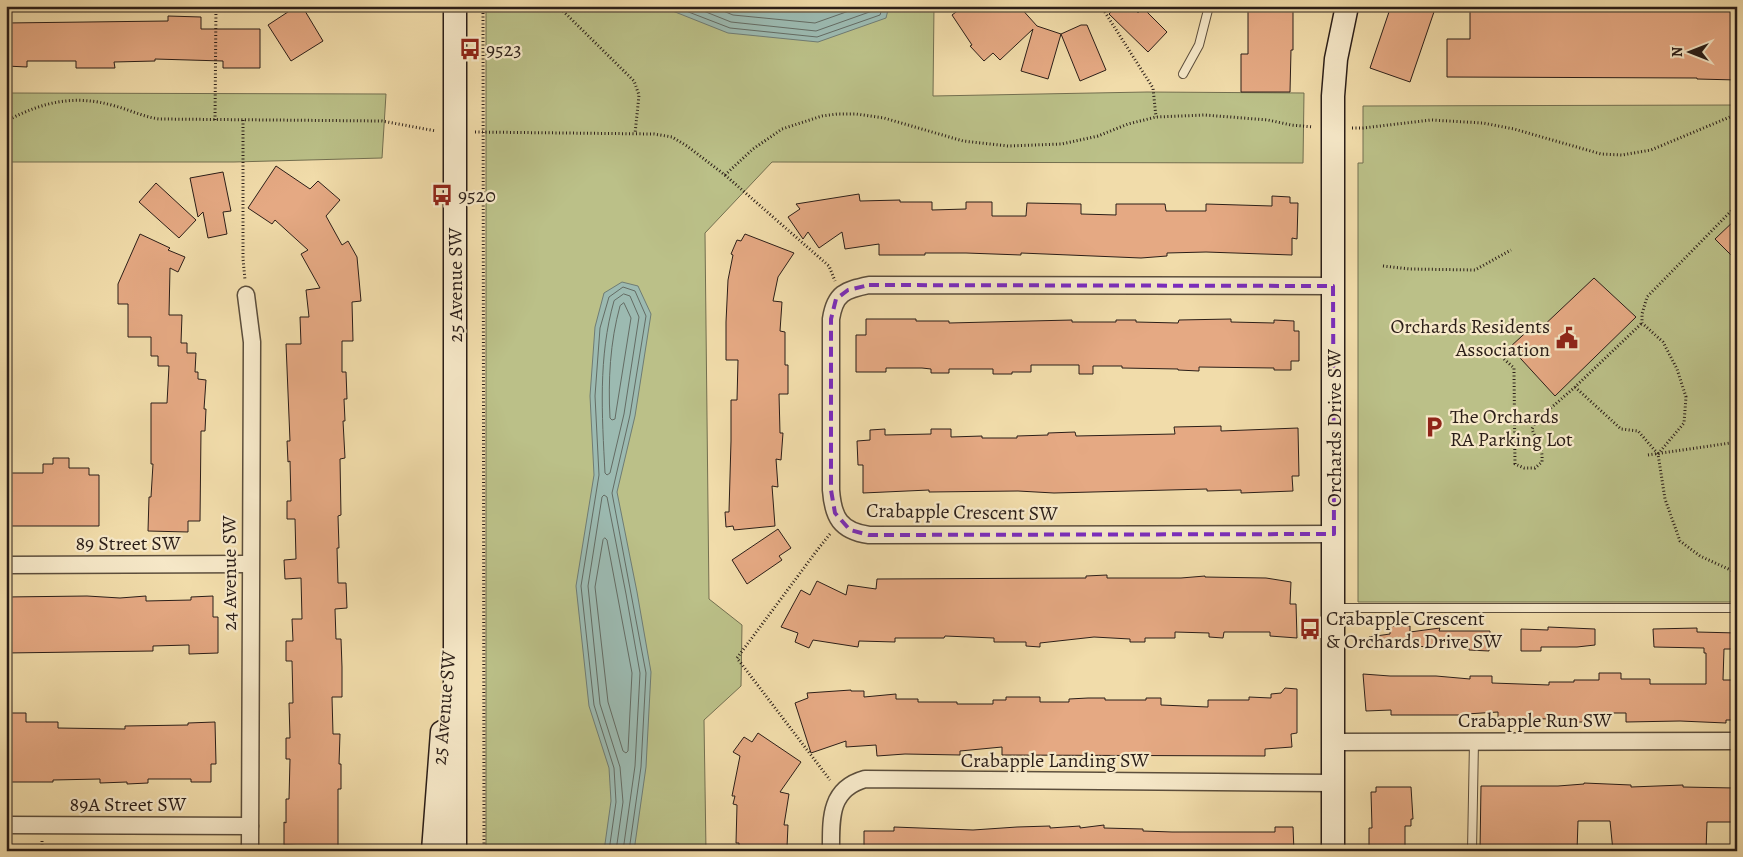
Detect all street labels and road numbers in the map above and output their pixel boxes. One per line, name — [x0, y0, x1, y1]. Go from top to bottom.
street label: 25 Avenue SW — [442, 227, 469, 342]
street label: Orchards Drive SW — [1321, 349, 1348, 507]
street label: Crabapple Crescent SW — [866, 497, 1058, 527]
street label: 24 Avenue SW — [216, 515, 243, 631]
street label: 89 Street SW — [75, 530, 181, 557]
street label: 25 Avenue SW — [426, 649, 462, 766]
street label: Crabapple Run SW — [1458, 707, 1612, 734]
street label: Crabapple Landing SW — [961, 747, 1149, 774]
street label: 89A Street SW — [70, 791, 187, 818]

